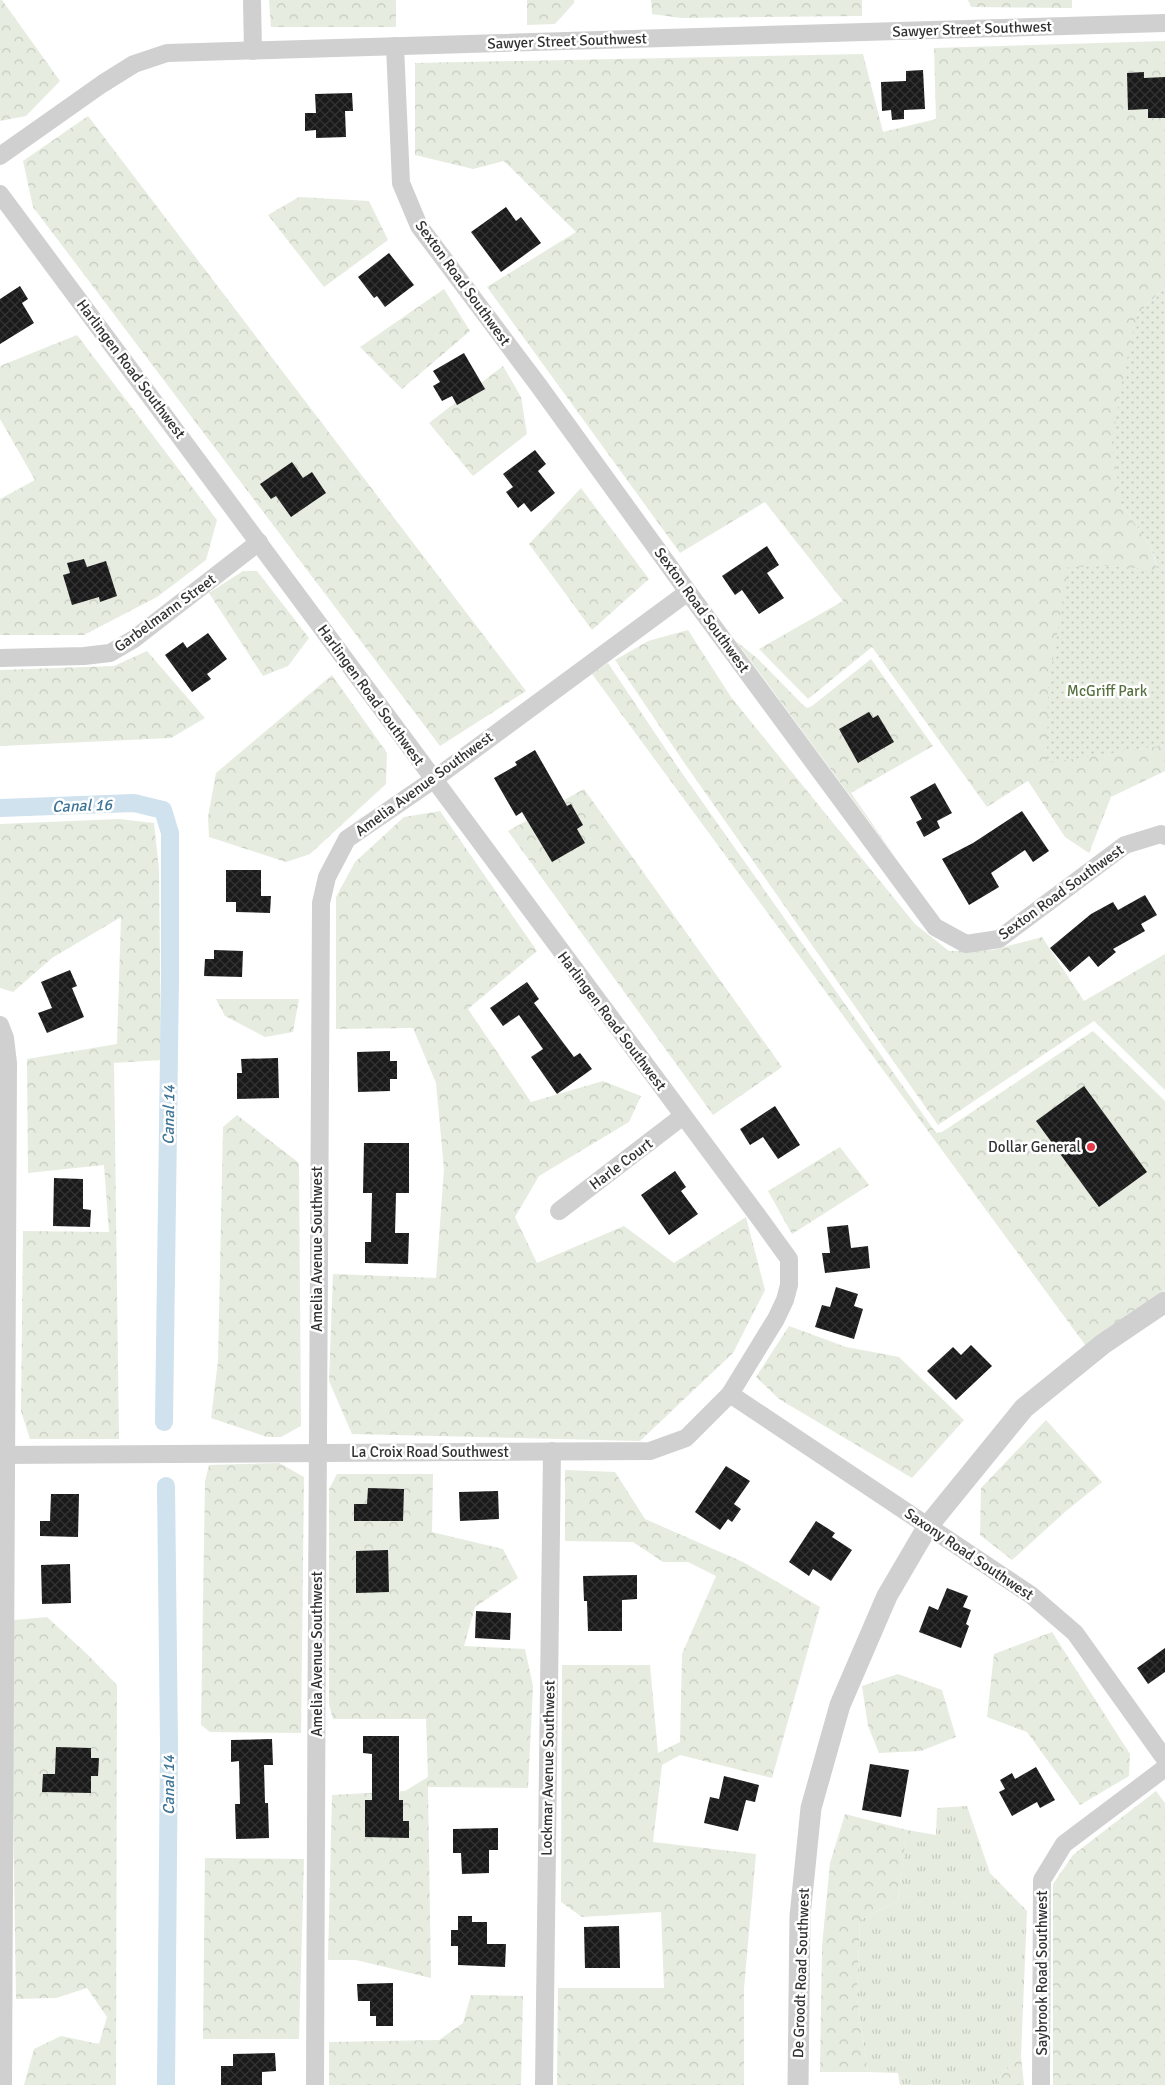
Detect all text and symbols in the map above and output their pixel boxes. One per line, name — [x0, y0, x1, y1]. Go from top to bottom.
street label: Sawyer Street Southwest — [892, 17, 1052, 41]
street label: Sawyer Street Southwest — [487, 29, 647, 53]
street label: Sexton Road Southwest — [412, 217, 514, 349]
street label: Harlingen Road Southwest — [73, 296, 189, 442]
street label: Sexton Road Southwest — [651, 544, 753, 676]
street label: Garbelmann Street — [111, 570, 219, 656]
street label: Harlingen Road Southwest — [314, 621, 428, 769]
park label: McGriff Park — [1067, 682, 1148, 700]
street label: Amelia Avenue Southwest — [352, 728, 496, 840]
water label: Canal 16 — [52, 795, 114, 817]
street label: Sexton Road Southwest — [995, 841, 1127, 943]
street label: Harlingen Road Southwest — [554, 948, 670, 1094]
water label: Canal 14 — [158, 1084, 180, 1145]
street label: Harle Court — [586, 1134, 656, 1194]
place label: Dollar General — [988, 1138, 1081, 1156]
marker: Dollar General — [1085, 1141, 1097, 1153]
street label: Amelia Avenue Southwest — [308, 1166, 326, 1332]
street label: La Croix Road Southwest — [351, 1443, 509, 1461]
street label: Saxony Road Southwest — [901, 1504, 1037, 1604]
street label: Amelia Avenue Southwest — [308, 1571, 326, 1737]
street label: Lockmar Avenue Southwest — [537, 1680, 559, 1856]
water label: Canal 14 — [159, 1755, 179, 1815]
street label: De Groodt Road Southwest — [789, 1888, 813, 2058]
street label: Saybrook Road Southwest — [1033, 1890, 1051, 2056]

